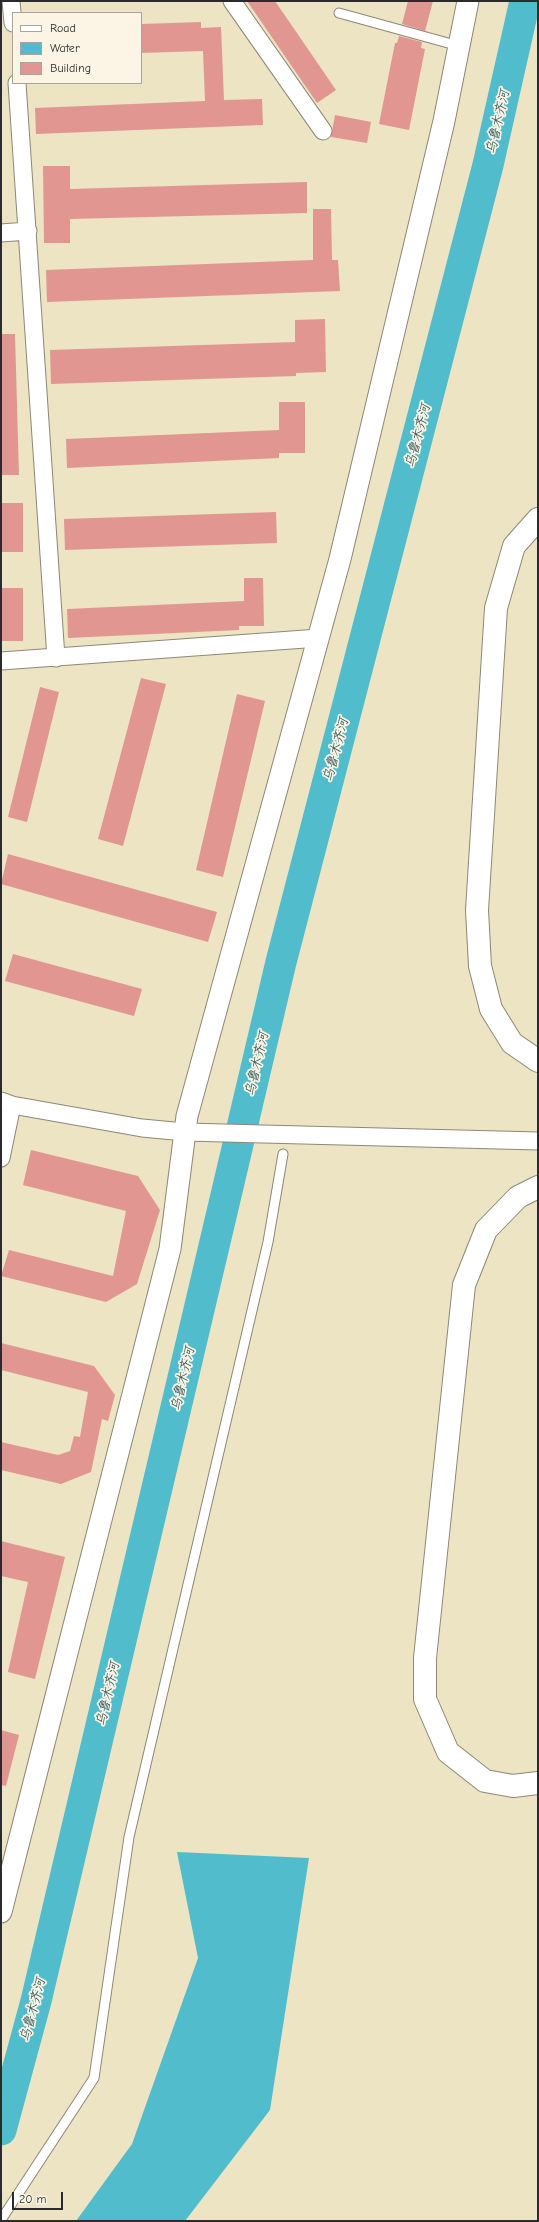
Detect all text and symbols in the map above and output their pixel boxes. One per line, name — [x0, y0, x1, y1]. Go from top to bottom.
legend — [12, 12, 142, 84]
text: Road — [50, 21, 76, 35]
text: Water — [50, 41, 80, 55]
text: Building — [50, 61, 91, 75]
water label: 乌鲁木齐河 — [483, 89, 513, 155]
water label: 乌鲁木齐河 — [402, 403, 434, 469]
water label: 乌鲁木齐河 — [320, 717, 352, 783]
water label: 乌鲁木齐河 — [242, 1031, 272, 1097]
water label: 乌鲁木齐河 — [168, 1346, 198, 1412]
water label: 乌鲁木齐河 — [93, 1661, 123, 1727]
water label: 乌鲁木齐河 — [17, 1977, 49, 2043]
scale bar — [14, 2184, 65, 2210]
text: 20 m — [19, 2192, 47, 2206]

